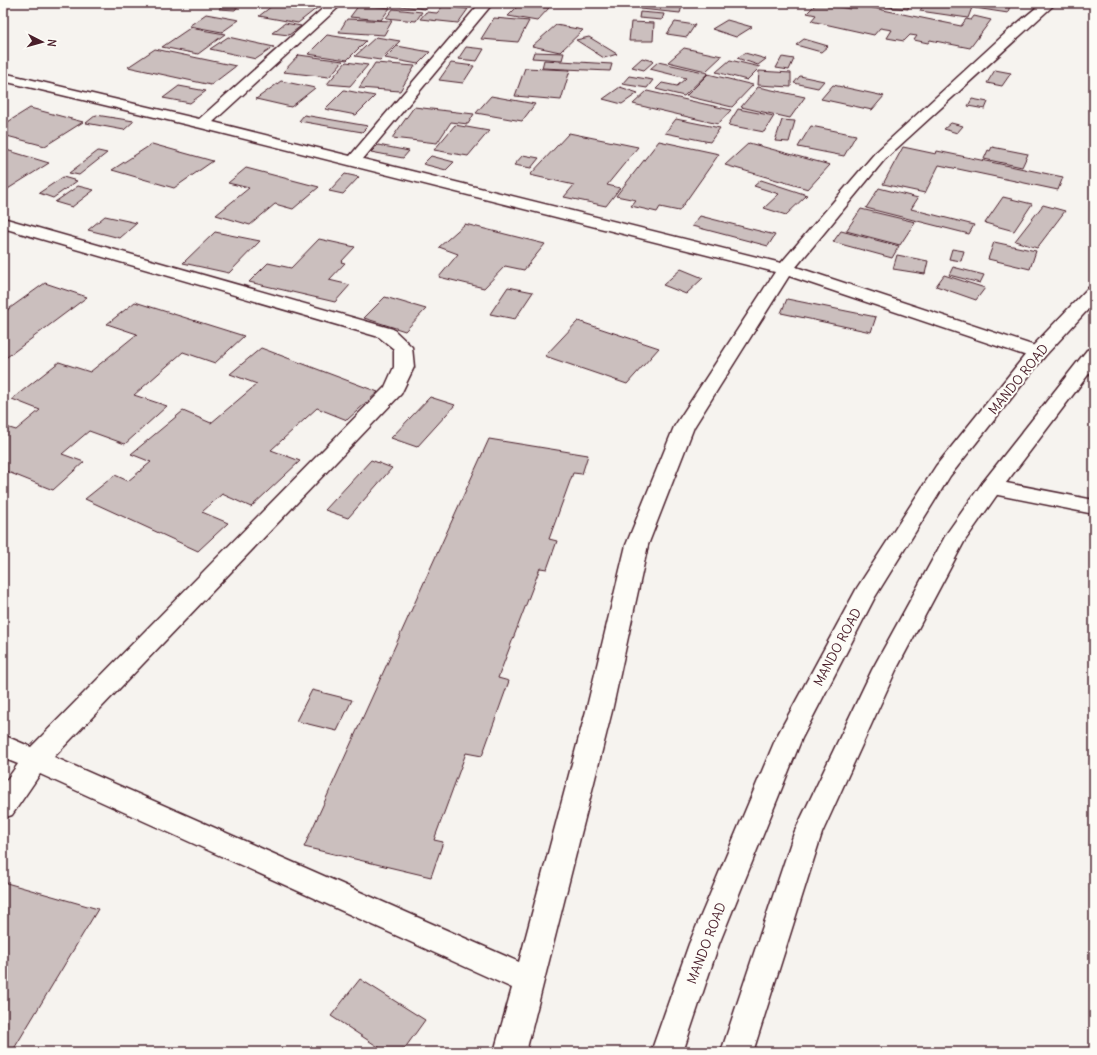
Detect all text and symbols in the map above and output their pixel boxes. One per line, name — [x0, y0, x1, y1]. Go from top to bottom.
north arrow — [22, 22, 62, 62]
text: N — [45, 39, 59, 48]
street label: MANDO ROAD — [985, 341, 1052, 418]
street label: MANDO ROAD — [810, 605, 865, 689]
street label: MANDO ROAD — [683, 900, 730, 986]

